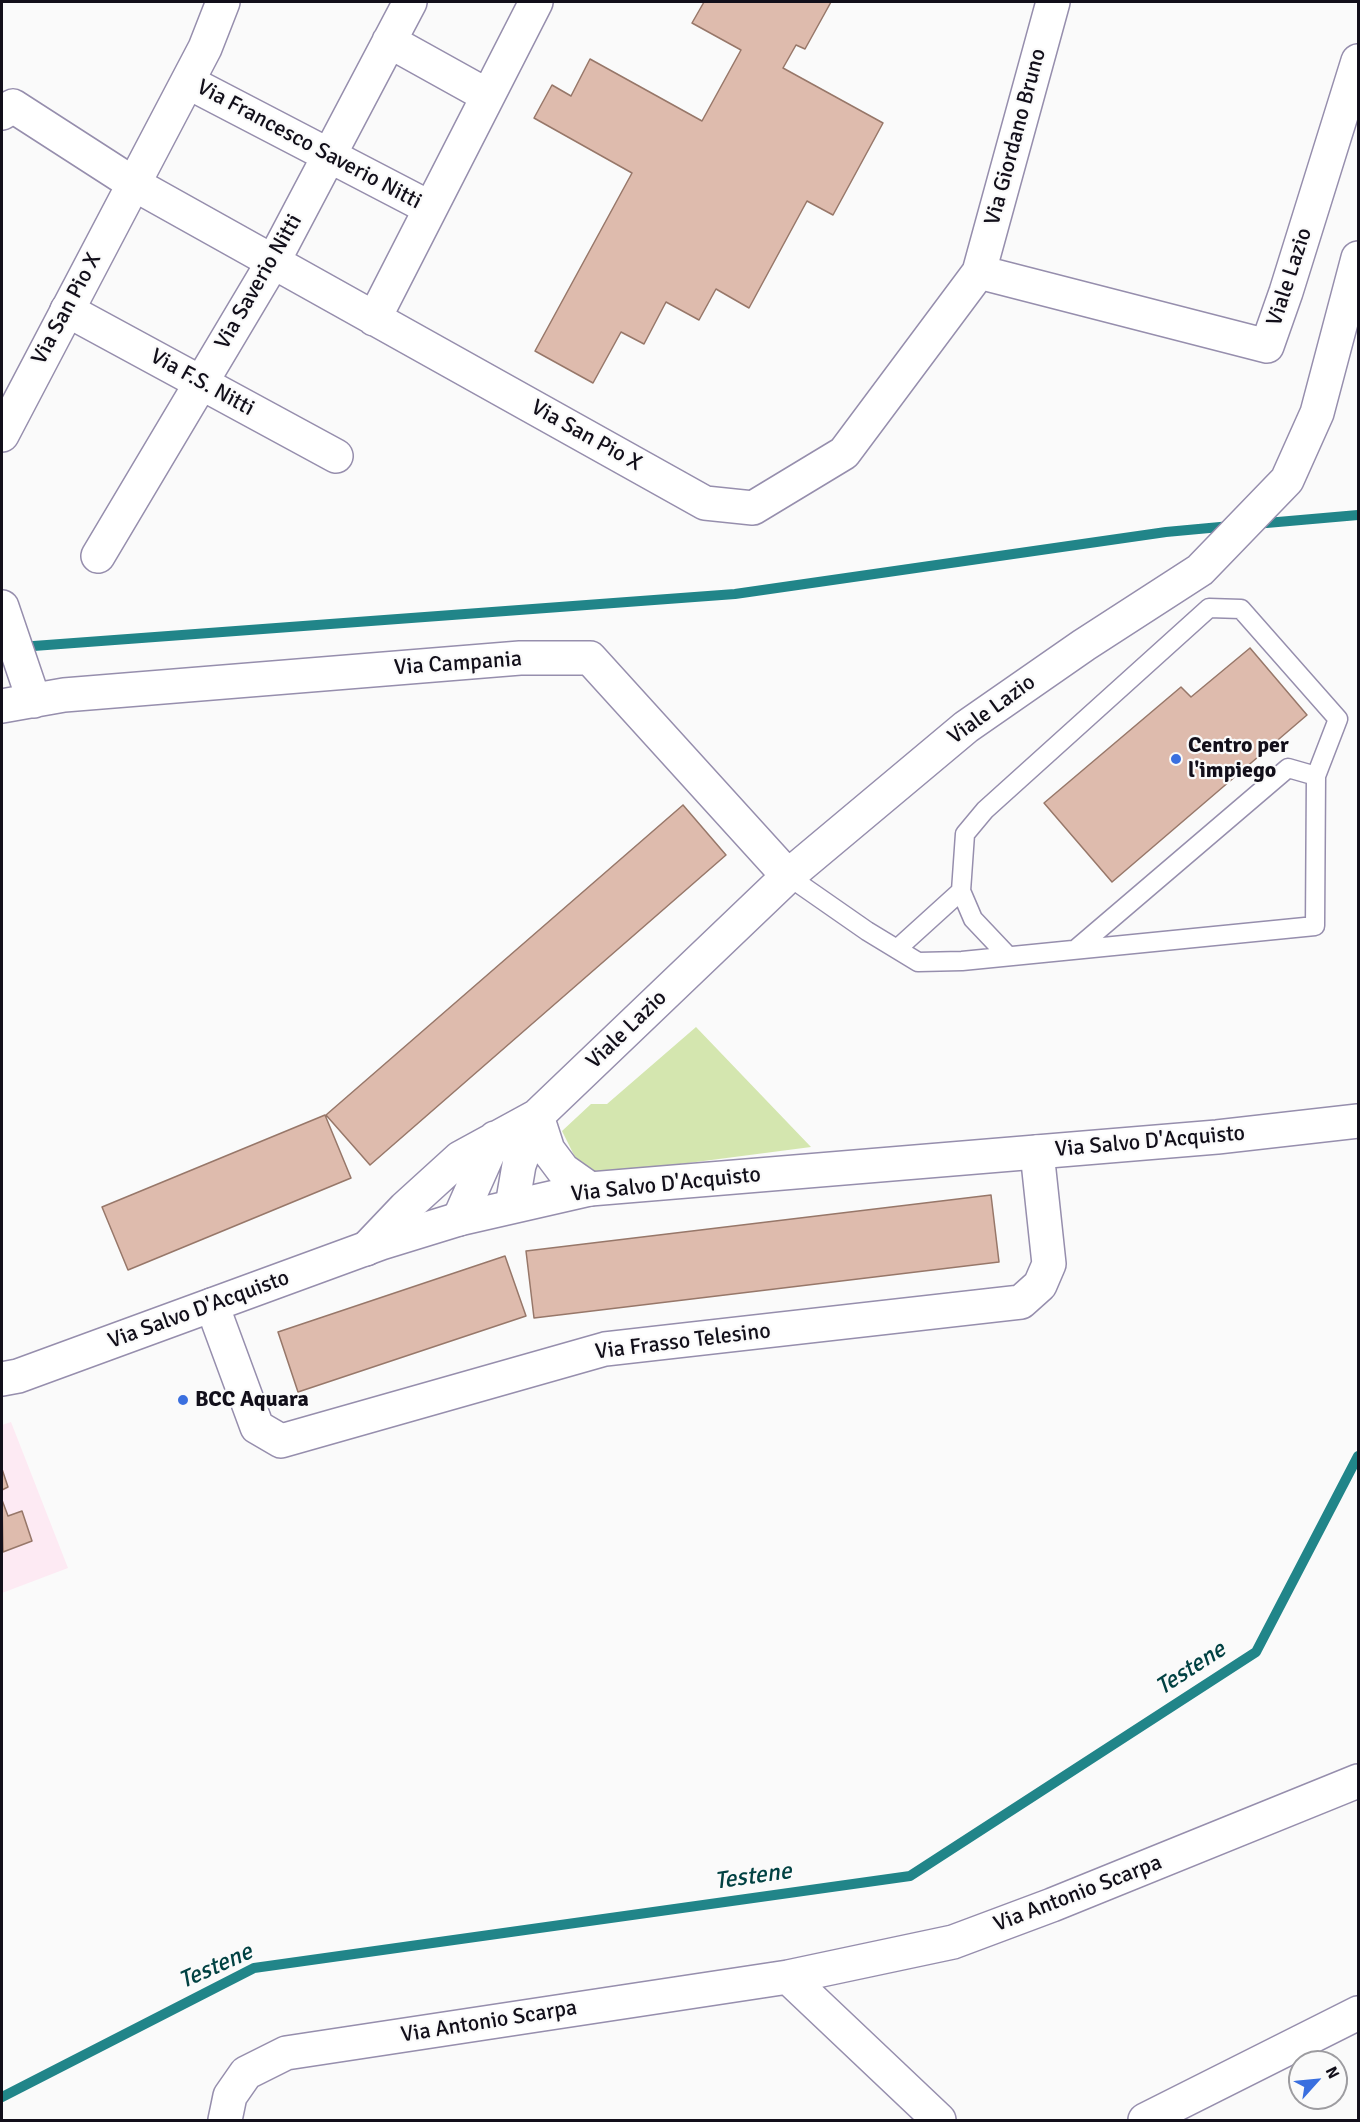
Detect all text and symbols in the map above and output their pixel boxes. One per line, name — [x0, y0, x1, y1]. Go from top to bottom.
street label: Via Giordano Bruno — [980, 46, 1052, 228]
street label: Via Francesco Saverio Nitti — [192, 74, 426, 216]
street label: Via Saverio Nitti — [210, 210, 308, 354]
street label: Viale Lazio — [1262, 225, 1318, 329]
street label: Via San Pio X — [27, 249, 107, 369]
street label: Via F.S. Nitti — [145, 344, 259, 422]
street label: Via San Pio X — [526, 395, 646, 477]
street label: Via Campania — [393, 646, 523, 682]
street label: Viale Lazio — [943, 669, 1041, 751]
place label: Centro per l'impiego — [1188, 733, 1289, 784]
marker: Centro per l'impiego — [1169, 752, 1183, 766]
street label: Viale Lazio — [581, 985, 673, 1075]
street label: Via Salvo D'Acquisto — [1054, 1121, 1246, 1163]
street label: Via Salvo D'Acquisto — [570, 1162, 762, 1208]
street label: Via Salvo D'Acquisto — [105, 1265, 293, 1355]
street label: Via Frasso Telesino — [594, 1318, 772, 1366]
place label: BCC Aquara — [195, 1387, 309, 1413]
marker: BCC Aquara — [176, 1393, 190, 1407]
water label: Testene — [1151, 1636, 1231, 1702]
street label: Via Antonio Scarpa — [990, 1850, 1166, 1938]
water label: Testene — [713, 1857, 793, 1897]
water label: Testene — [175, 1938, 257, 1996]
street label: Via Antonio Scarpa — [399, 1995, 579, 2049]
north arrow — [1288, 2050, 1348, 2110]
text: N — [1321, 2063, 1344, 2082]

